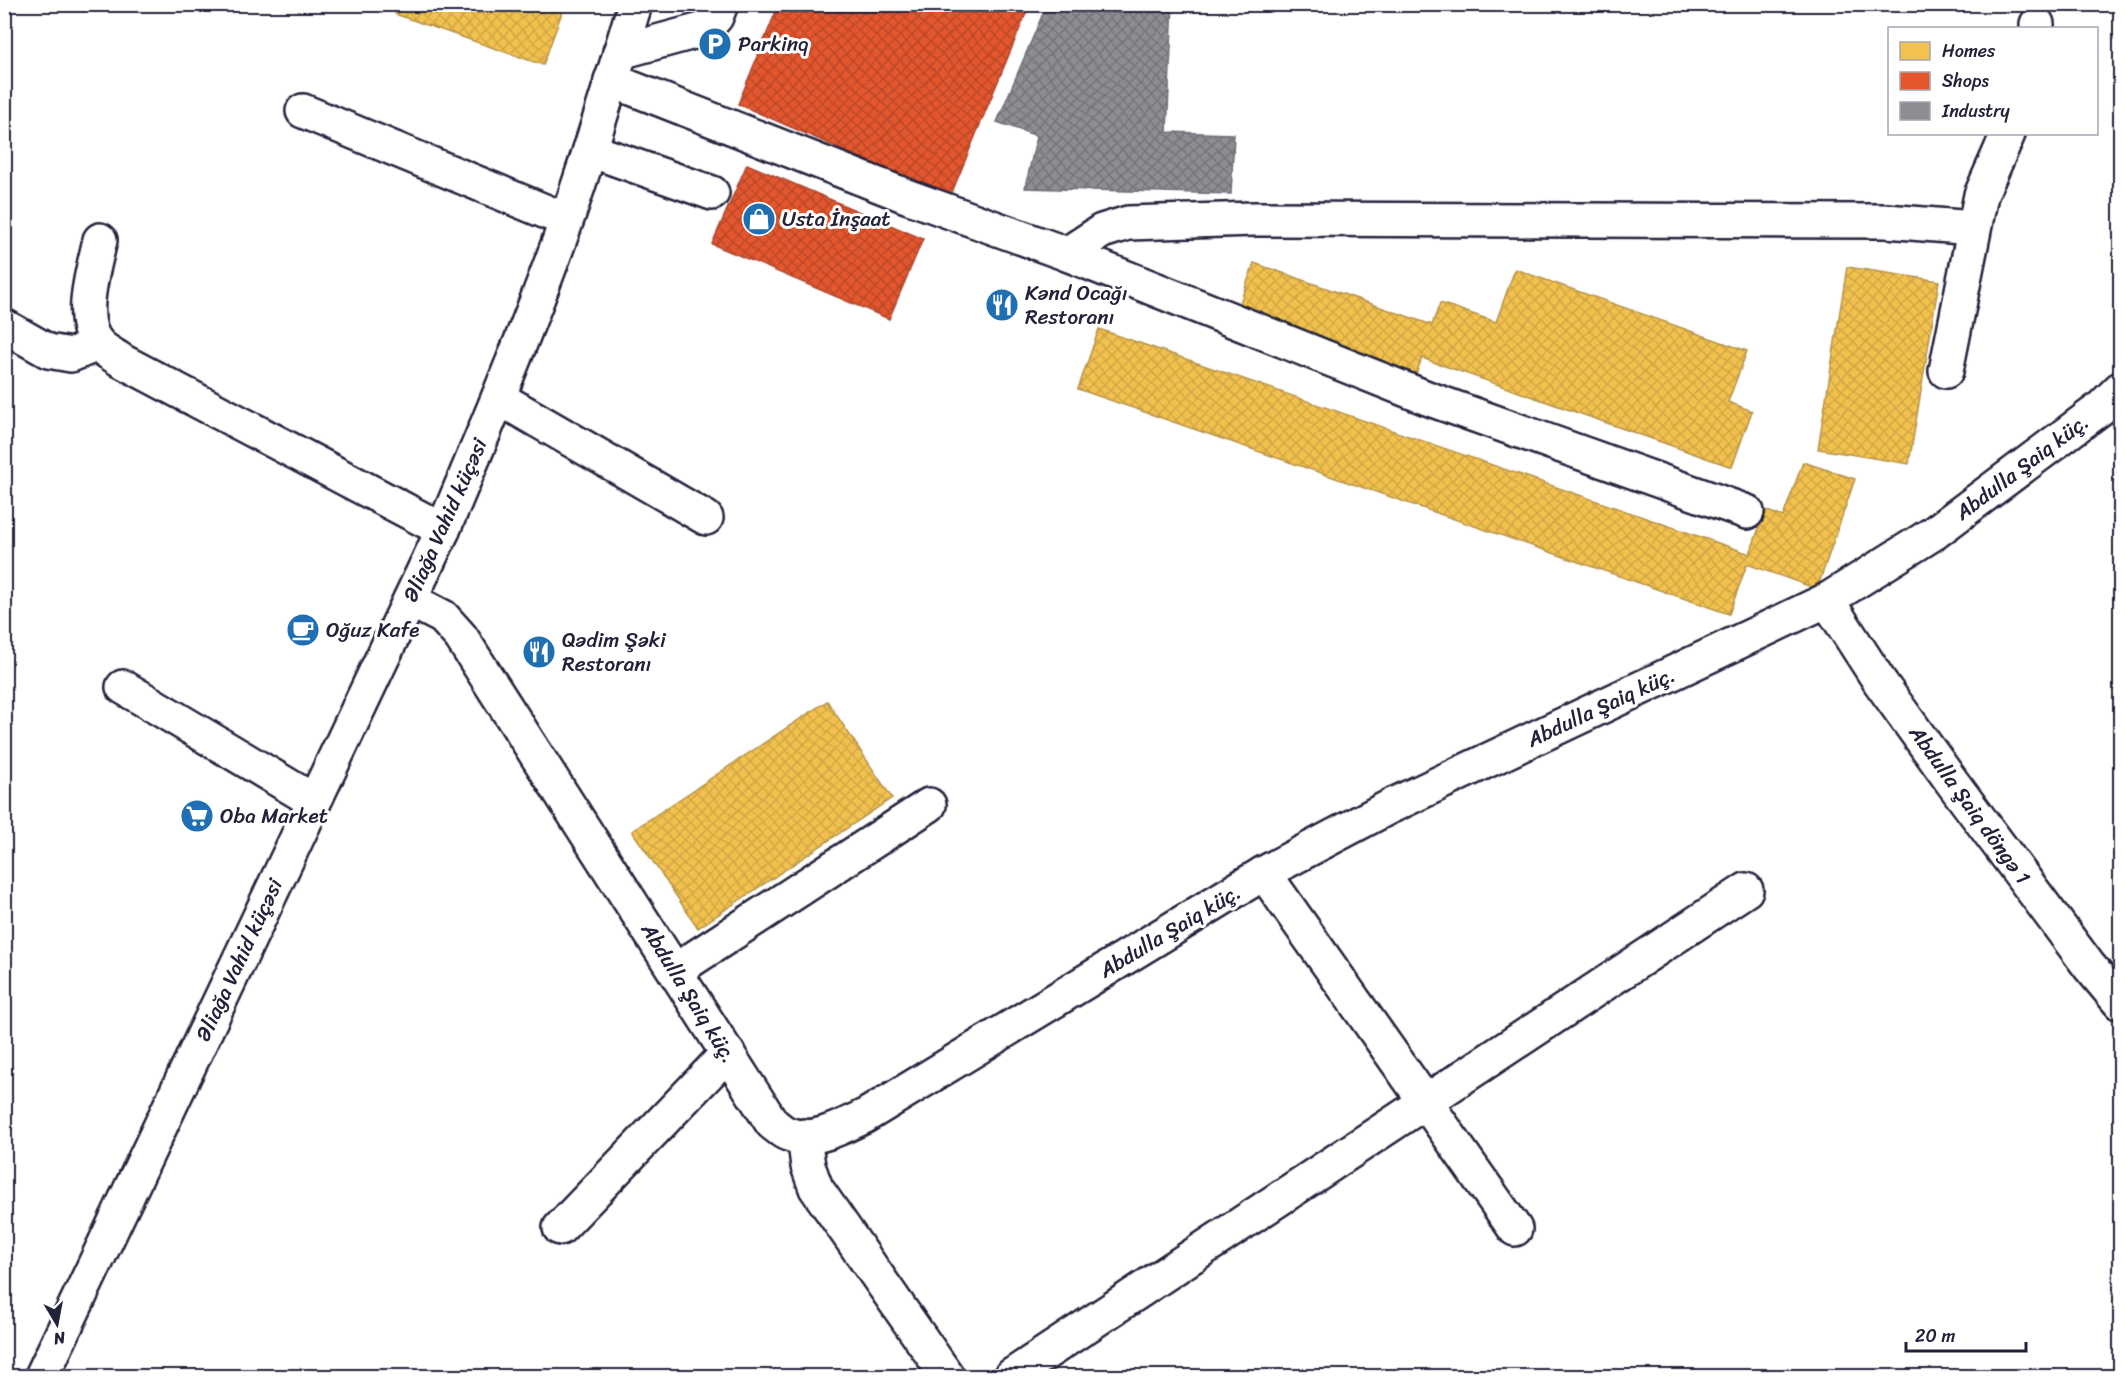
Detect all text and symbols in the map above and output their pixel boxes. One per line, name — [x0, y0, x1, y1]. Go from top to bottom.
place label: Parkinq — [738, 25, 808, 63]
parking icon: Parkinq — [697, 26, 733, 62]
legend — [1888, 27, 2098, 135]
text: Homes — [1942, 35, 1996, 67]
text: Shops — [1942, 65, 1989, 97]
text: Industry — [1941, 95, 2011, 127]
place label: Usta İnşaat — [782, 200, 890, 238]
shop icon: Usta İnşaat — [741, 201, 777, 237]
place label: Kənd Ocağı Restoranı — [1025, 274, 1128, 336]
restaurant icon: Kənd Ocağı Restoranı — [984, 287, 1020, 323]
street label: Abdulla Şaiq küç. — [1946, 404, 2097, 531]
street label: Əliağa Vahid küçəsi — [392, 431, 499, 608]
place label: Oğuz Kafe — [326, 611, 419, 649]
cafe icon: Oğuz Kafe — [285, 612, 321, 648]
place label: Qədim Şəki Restoranı — [562, 621, 667, 683]
restaurant icon: Qədim Şəki Restoranı — [521, 634, 557, 670]
street label: Abdulla Şaiq küç. — [1520, 656, 1682, 758]
street label: Abdulla Şaiq döngə 1 — [1898, 716, 2041, 893]
place label: Oba Market — [220, 797, 328, 835]
supermarket icon: Oba Market — [179, 798, 215, 834]
street label: Əliağa Vahid küçəsi — [185, 871, 294, 1048]
street label: Abdulla Şaiq küç. — [1091, 873, 1248, 989]
street label: Abdulla Şaiq küç. — [630, 914, 748, 1071]
north arrow — [27, 1294, 87, 1354]
scale bar — [1906, 1315, 2026, 1353]
text: 20 m — [1915, 1320, 1955, 1352]
text: N — [51, 1323, 68, 1354]

